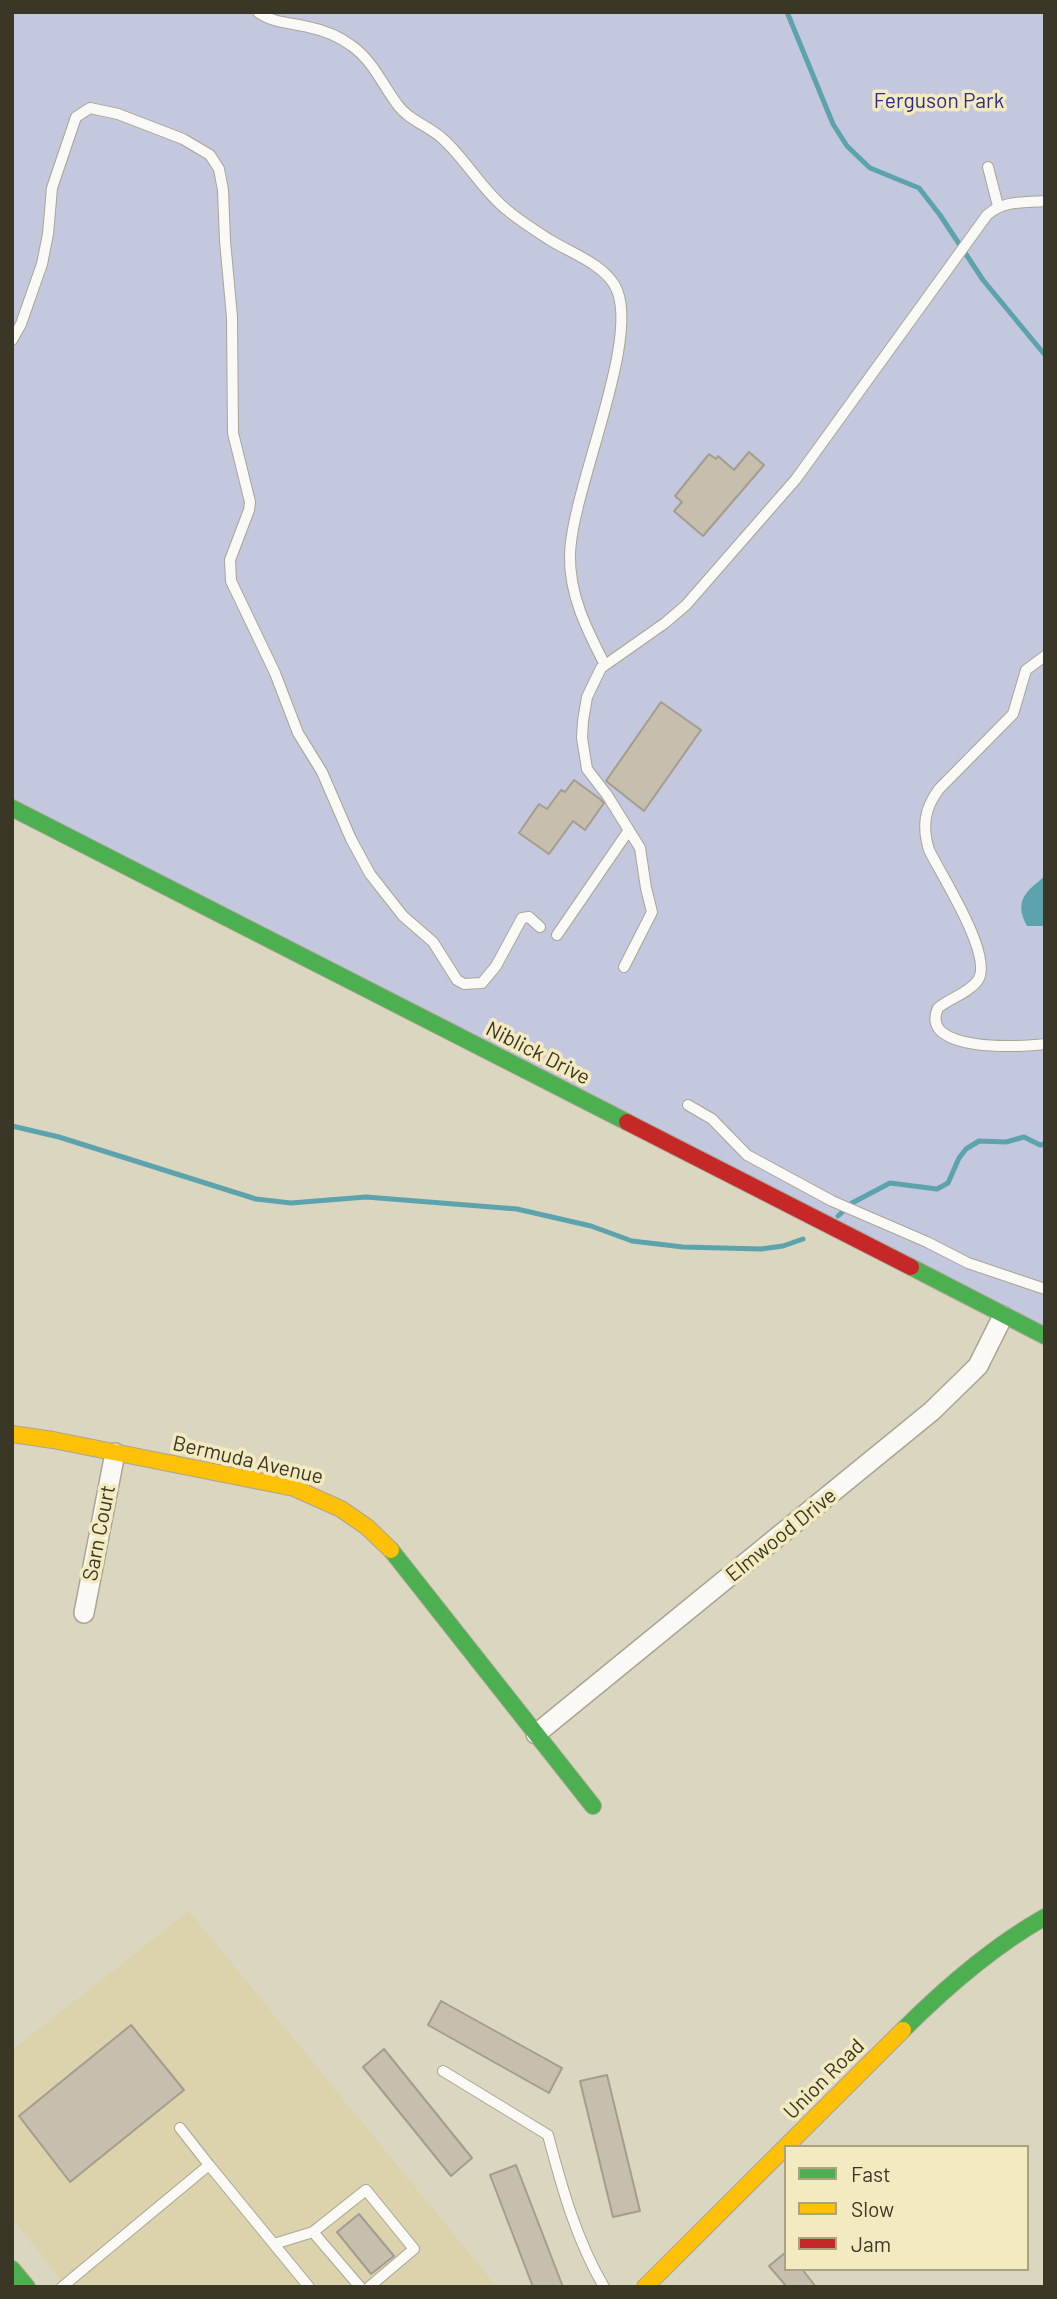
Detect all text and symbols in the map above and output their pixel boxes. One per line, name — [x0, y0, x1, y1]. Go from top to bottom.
park label: Ferguson Park — [874, 88, 1004, 114]
street label: Niblick Drive — [482, 1016, 594, 1090]
street label: Bermuda Avenue — [170, 1430, 326, 1490]
street label: Sarn Court — [77, 1483, 121, 1583]
street label: Elmwood Drive — [721, 1483, 841, 1587]
street label: Union Road — [778, 2033, 870, 2125]
legend — [784, 2145, 1029, 2271]
text: Fast — [851, 2161, 891, 2186]
text: Slow — [851, 2196, 894, 2221]
text: Jam — [851, 2231, 891, 2256]

